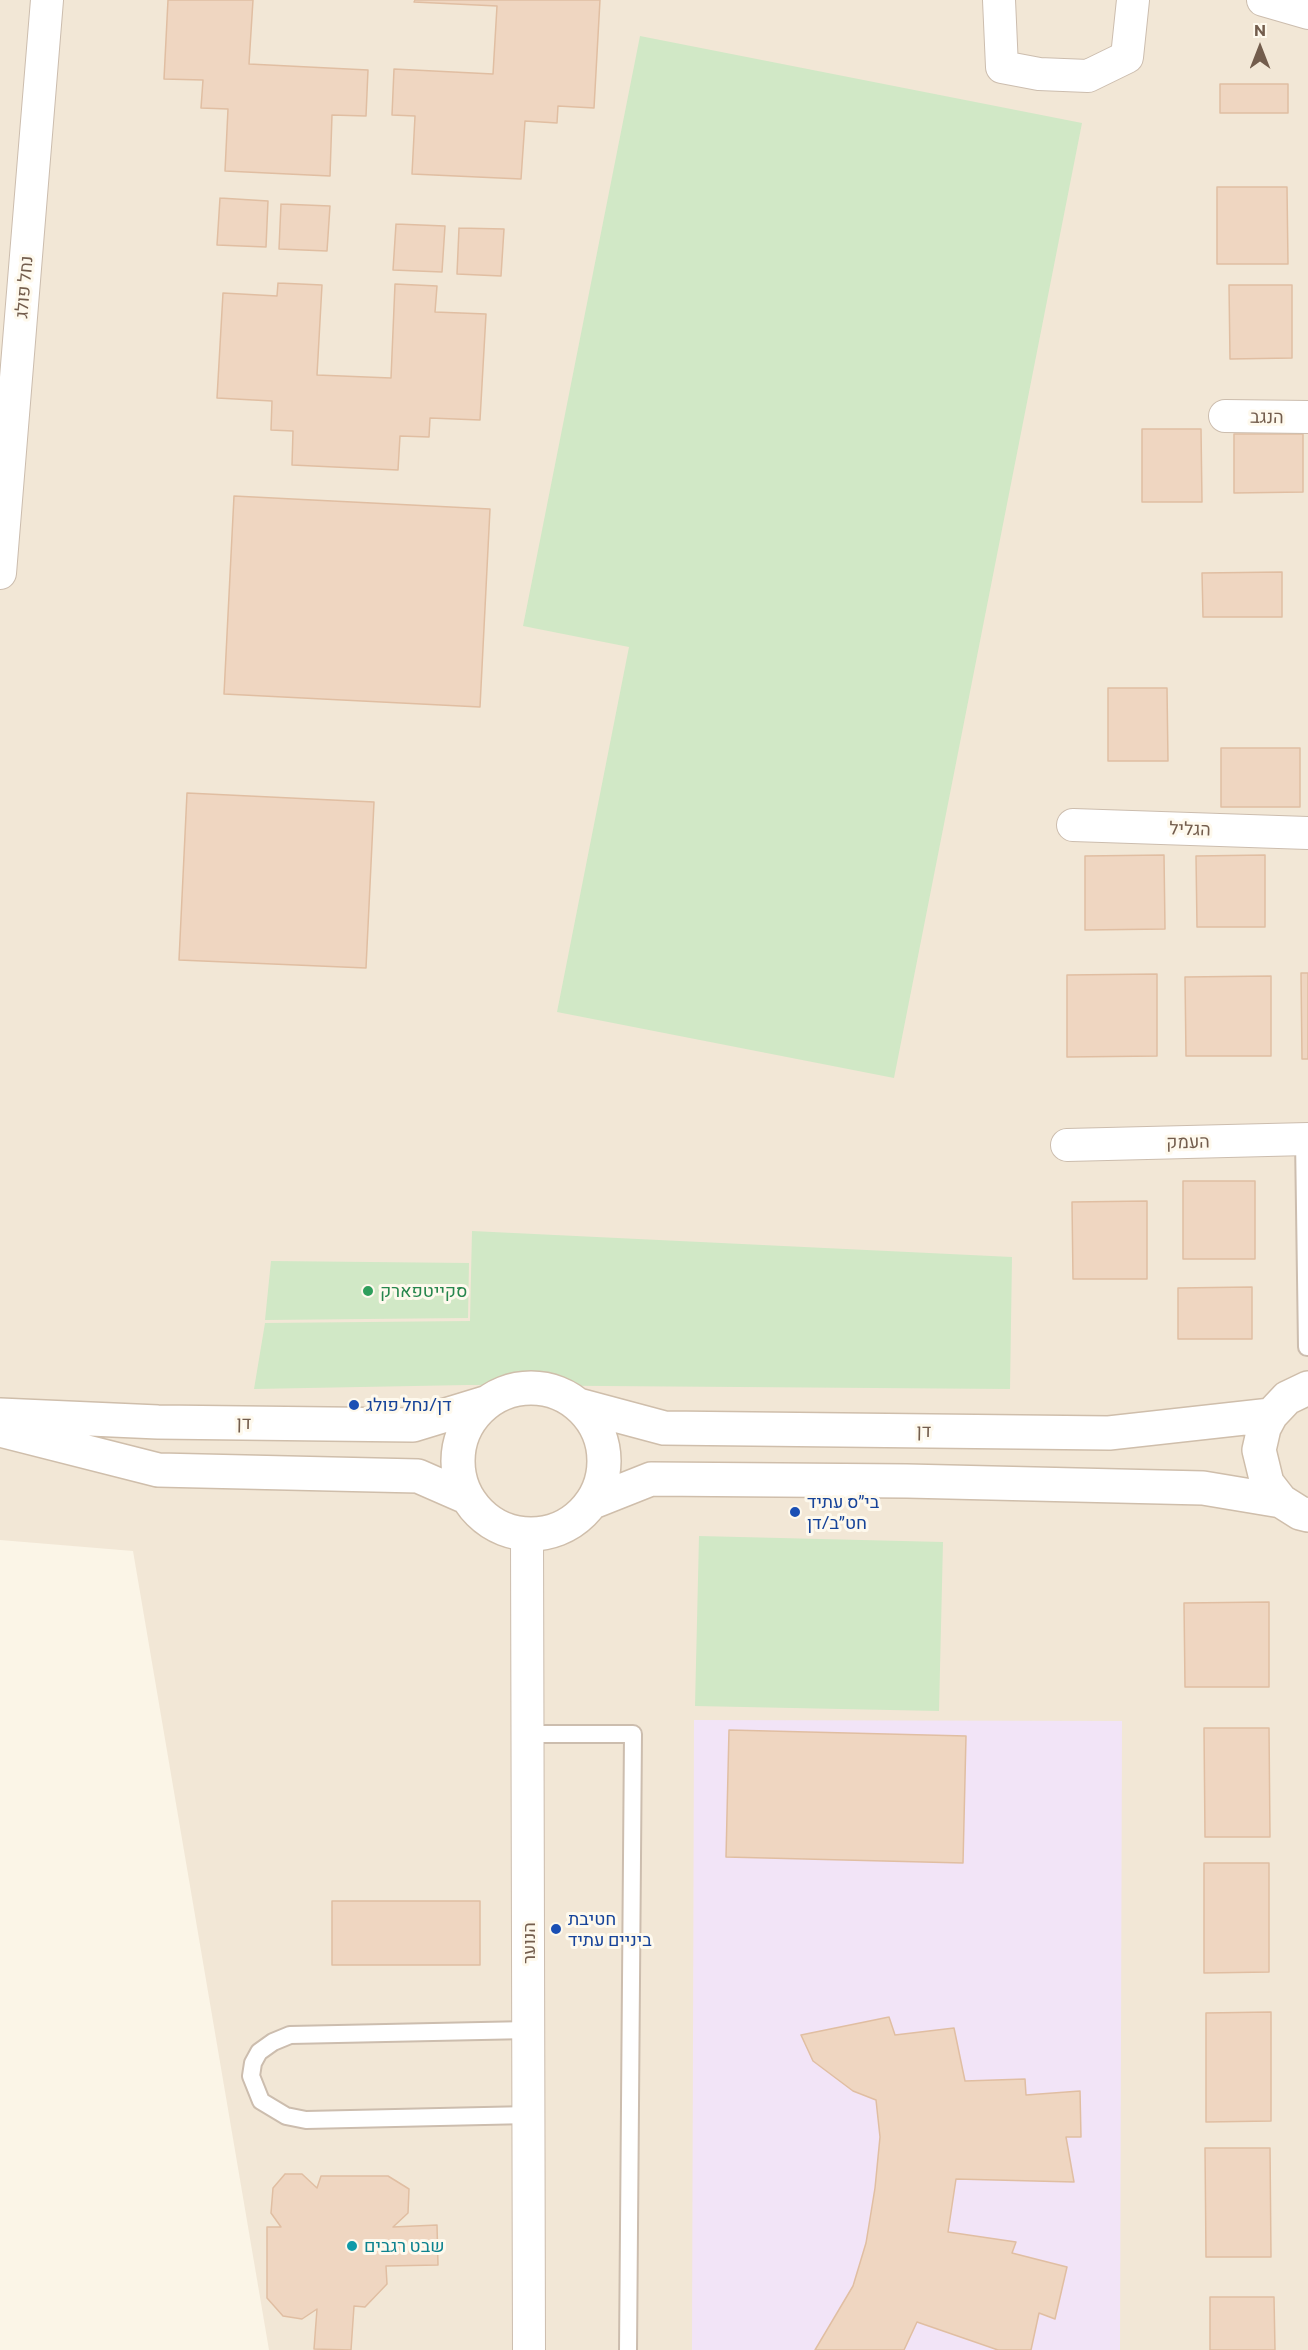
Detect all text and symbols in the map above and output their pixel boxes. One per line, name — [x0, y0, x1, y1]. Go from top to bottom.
north arrow — [1230, 18, 1290, 78]
text: N — [1254, 20, 1266, 39]
street label: נחל פולג — [10, 255, 38, 319]
street label: הנגב — [1250, 406, 1284, 428]
street label: הגליל — [1169, 817, 1211, 841]
street label: העמק — [1166, 1131, 1210, 1153]
place label: סקייטפארק — [380, 1280, 467, 1302]
marker: סקייטפארק — [361, 1284, 375, 1298]
place label: דן/נחל פולג — [366, 1394, 452, 1416]
marker: דן/נחל פולג — [347, 1398, 361, 1412]
street label: דן — [237, 1412, 251, 1434]
street label: דן — [917, 1420, 931, 1442]
place label: בי״ס עתיד חט״ב/דן — [807, 1491, 879, 1534]
marker: בי״ס עתיד חט״ב/דן — [788, 1505, 802, 1519]
place label: חטיבת ביניים עתיד — [568, 1908, 652, 1950]
street label: הנוער — [518, 1922, 540, 1964]
marker: חטיבת ביניים עתיד — [549, 1922, 563, 1936]
place label: שבט רגבים — [364, 2235, 444, 2257]
marker: שבט רגבים — [345, 2239, 359, 2253]

